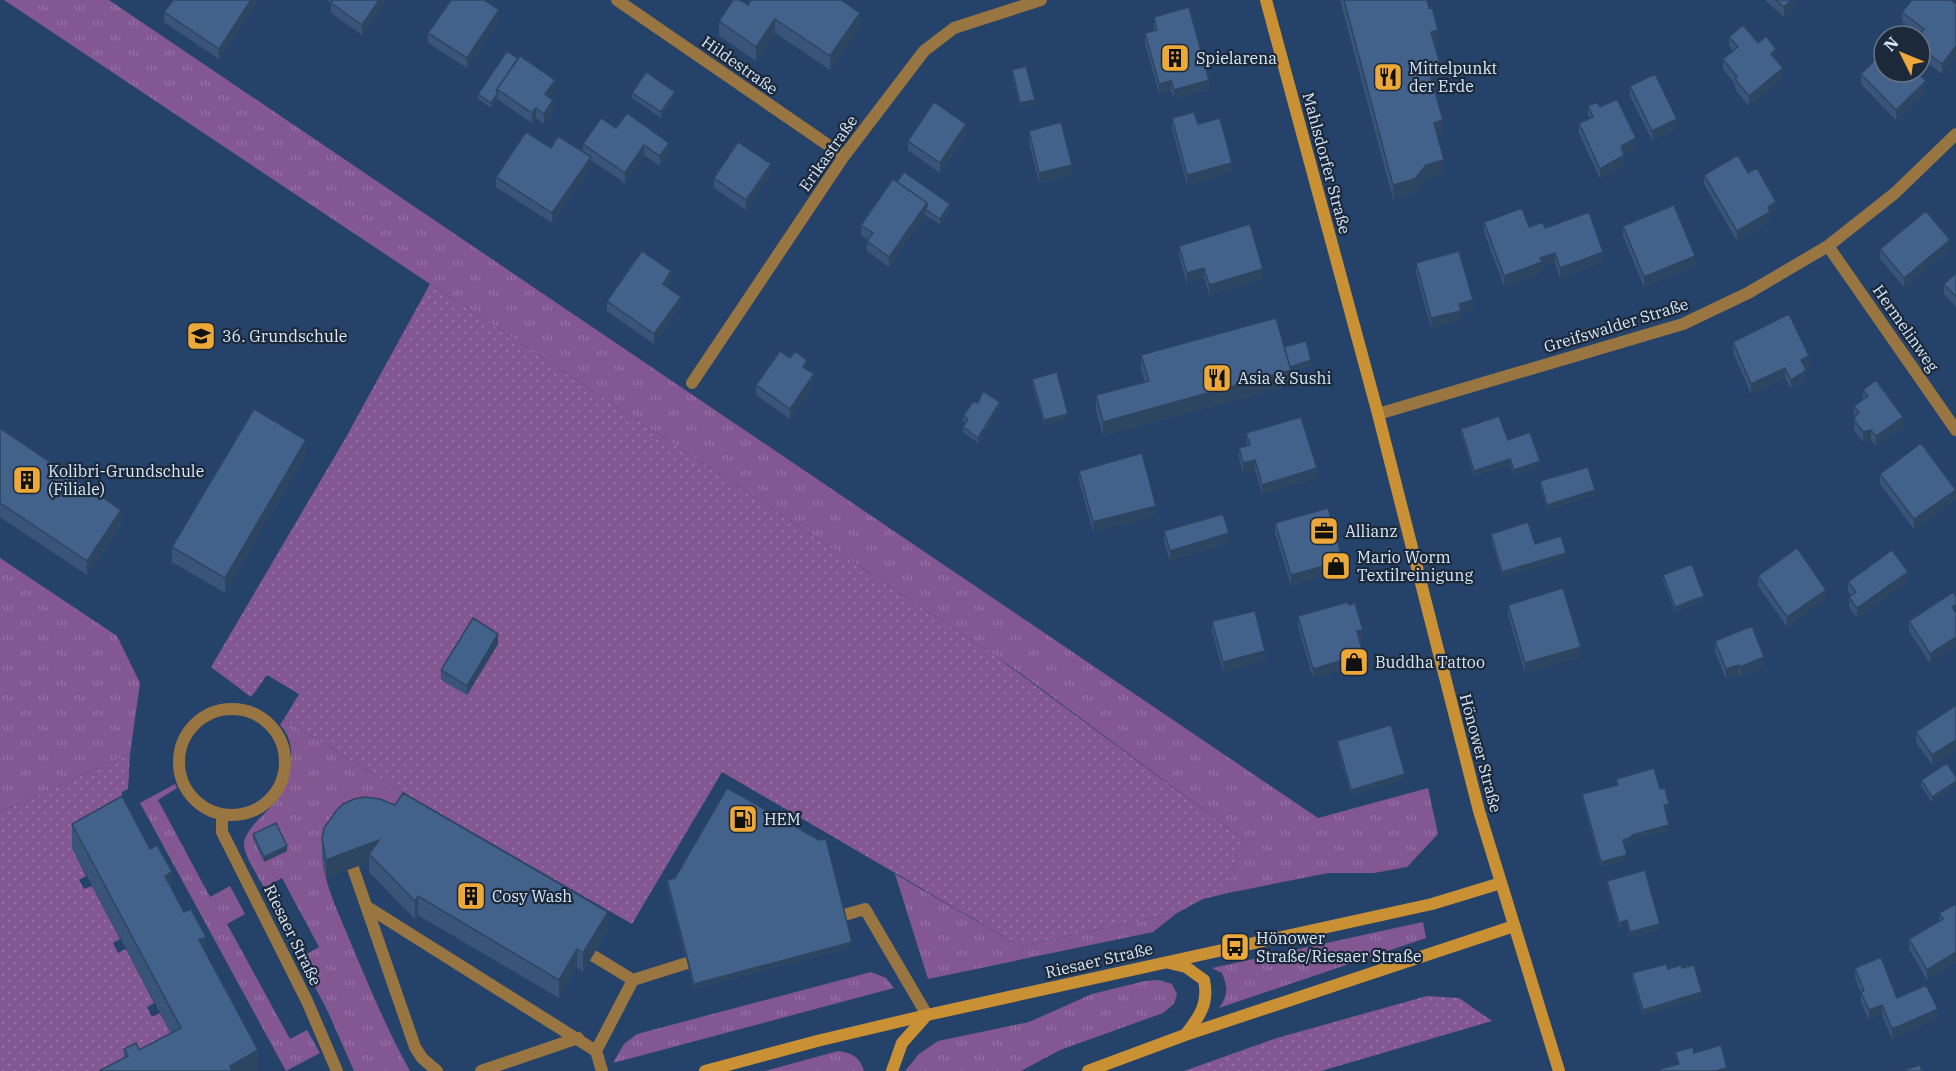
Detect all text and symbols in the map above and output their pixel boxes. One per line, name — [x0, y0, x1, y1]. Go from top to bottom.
north arrow — [1872, 24, 1932, 84]
street label: Hildestraße — [698, 31, 782, 99]
text: N — [1879, 32, 1903, 55]
building icon: Spielarena — [1159, 42, 1191, 74]
place label: Spielarena — [1196, 48, 1277, 68]
place label: Mittelpunkt der Erde — [1409, 58, 1498, 96]
restaurant icon: Mittelpunkt der Erde — [1372, 61, 1404, 93]
street label: Mahlsdorfer Straße — [1298, 90, 1356, 236]
street label: Erikastraße — [794, 111, 862, 195]
street label: Hermelinweg — [1869, 281, 1943, 376]
street label: Greifswalder Straße — [1541, 293, 1691, 357]
school or university icon: 36. Grundschule — [185, 320, 217, 352]
place label: 36. Grundschule — [222, 326, 347, 346]
restaurant icon: Asia & Sushi — [1201, 362, 1233, 394]
place label: Asia & Sushi — [1238, 368, 1332, 388]
place label: Kolibri-Grundschule (Filiale) — [48, 461, 204, 499]
building icon: Kolibri-Grundschule (Filiale) — [11, 464, 43, 496]
office icon: Allianz — [1308, 515, 1340, 547]
place label: Allianz — [1345, 521, 1398, 541]
place label: Mario Worm Textilreinigung — [1357, 547, 1473, 585]
shop icon: Mario Worm Textilreinigung — [1320, 550, 1352, 582]
shop icon: Buddha Tattoo — [1338, 646, 1370, 678]
place label: Buddha Tattoo — [1375, 652, 1485, 672]
street label: Hönower Straße — [1456, 691, 1506, 815]
fuel station icon: HEM — [727, 803, 759, 835]
place label: HEM — [764, 809, 801, 829]
building icon: Cosy Wash — [455, 880, 487, 912]
street label: Riesaer Straße — [260, 881, 326, 989]
place label: Cosy Wash — [492, 886, 572, 906]
place label: Hönower Straße/Riesaer Straße — [1256, 928, 1422, 966]
bus stop icon: Hönower Straße/Riesaer Straße — [1219, 931, 1251, 963]
street label: Riesaer Straße — [1043, 938, 1155, 982]

